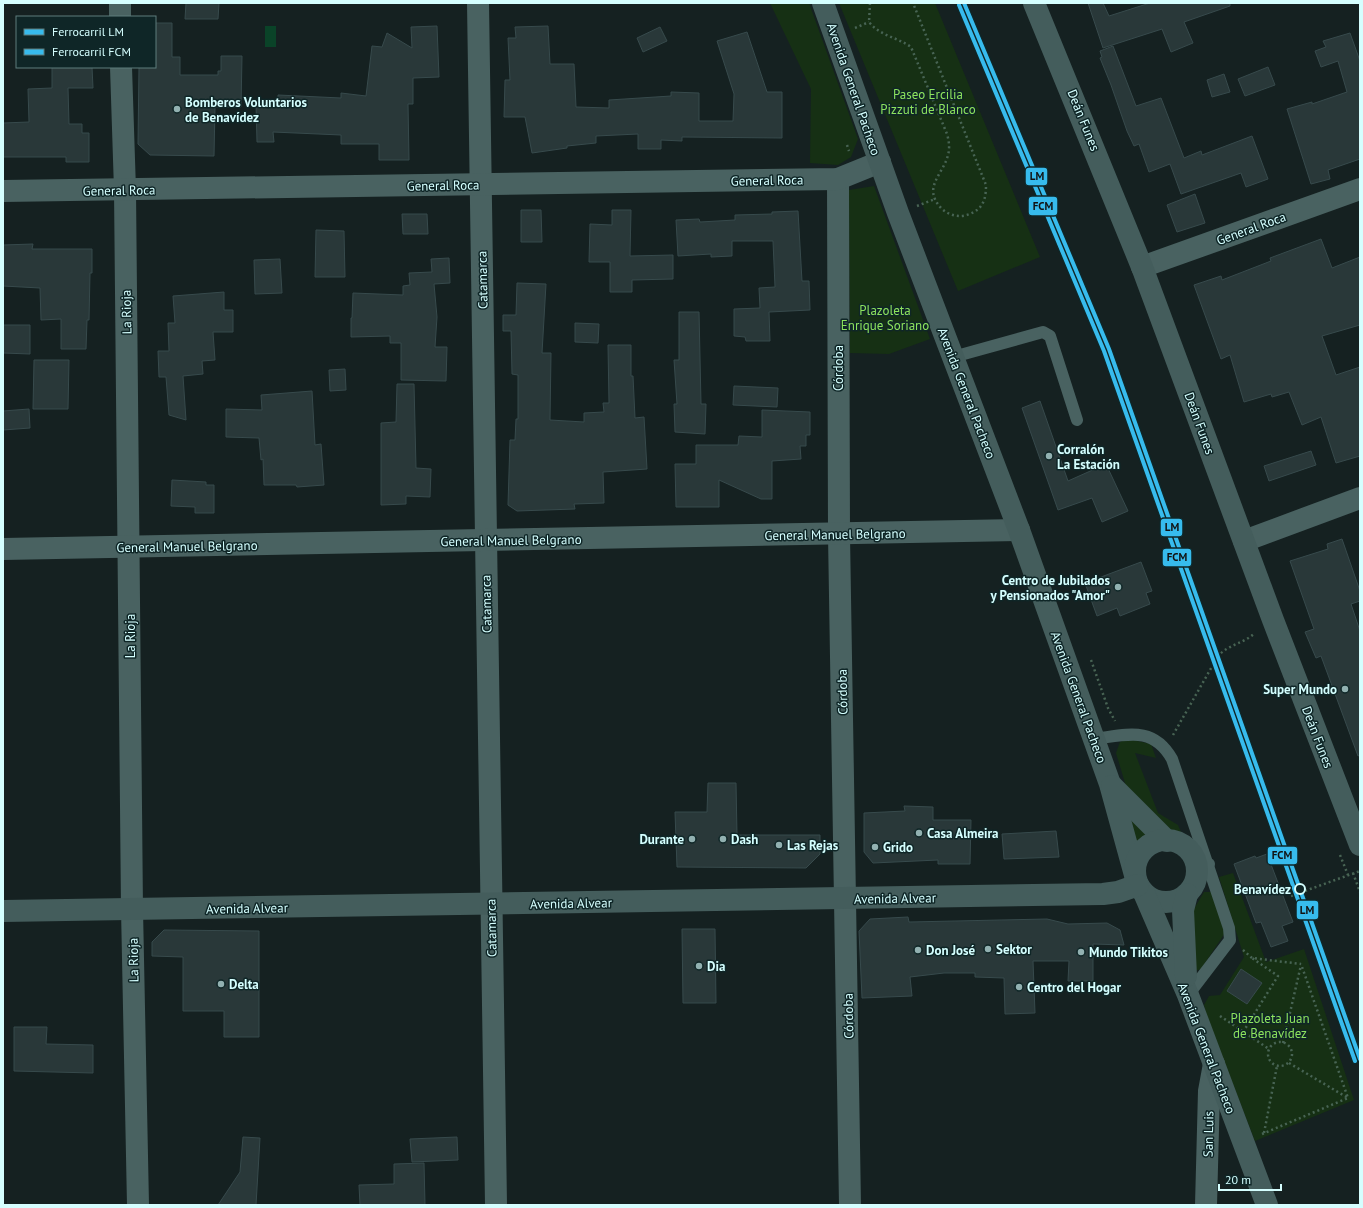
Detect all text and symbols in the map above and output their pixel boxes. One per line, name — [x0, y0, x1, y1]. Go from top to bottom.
legend — [16, 16, 156, 68]
street label: Avenida General Pacheco — [823, 21, 884, 158]
text: Ferrocarril LM — [52, 24, 124, 39]
text: Ferrocarril FCM — [52, 44, 131, 59]
park label: Paseo Ercilia Pizzuti de Blanco — [880, 86, 976, 118]
street label: Deán Funes — [1063, 87, 1104, 154]
place label: Bomberos Voluntarios de Benavídez — [185, 94, 307, 126]
marker: Bomberos Voluntarios de Benavídez — [172, 104, 182, 114]
line badge: LM — [1025, 167, 1048, 186]
text: LM — [1030, 169, 1044, 183]
street label: General Roca — [730, 171, 804, 190]
street label: General Roca — [406, 176, 480, 195]
street label: General Roca — [82, 181, 156, 200]
line badge: FCM — [1028, 196, 1058, 216]
text: FCM — [1033, 199, 1053, 213]
street label: General Roca — [1214, 208, 1288, 249]
street label: Catamarca — [473, 251, 492, 309]
street label: La Rioja — [118, 290, 135, 334]
park label: Plazoleta Enrique Soriano — [841, 302, 929, 334]
street label: Avenida General Pacheco — [934, 325, 999, 461]
street label: Córdoba — [830, 345, 847, 391]
street label: Deán Funes — [1180, 390, 1219, 457]
place label: Corralón La Estación — [1057, 441, 1120, 473]
marker: Corralón La Estación — [1044, 451, 1054, 461]
line badge: LM — [1160, 518, 1183, 537]
text: LM — [1165, 520, 1179, 534]
street label: General Manuel Belgrano — [764, 525, 906, 544]
street label: General Manuel Belgrano — [440, 531, 582, 550]
street label: General Manuel Belgrano — [116, 537, 258, 556]
line badge: FCM — [1162, 548, 1192, 567]
text: FCM — [1167, 550, 1187, 564]
place label: Centro de Jubilados y Pensionados "Amor" — [989, 572, 1111, 604]
street label: Catamarca — [477, 575, 496, 633]
marker: Centro de Jubilados y Pensionados "Amor" — [1113, 582, 1123, 592]
street label: La Rioja — [122, 614, 139, 658]
street label: Avenida General Pacheco — [1047, 629, 1110, 765]
street label: Córdoba — [834, 669, 851, 715]
place label: Super Mundo — [1263, 681, 1337, 698]
marker: Super Mundo — [1340, 684, 1350, 694]
street label: Deán Funes — [1298, 704, 1337, 771]
place label: Casa Almeira — [927, 825, 999, 842]
marker: Casa Almeira — [914, 828, 924, 838]
place label: Durante — [639, 831, 684, 848]
place label: Dash — [731, 831, 758, 848]
marker: Durante — [687, 834, 697, 844]
marker: Dash — [718, 834, 728, 844]
place label: Las Rejas — [787, 837, 839, 854]
place label: Grido — [883, 839, 913, 856]
marker: Las Rejas — [774, 840, 784, 850]
marker: Grido — [870, 842, 880, 852]
line badge: FCM — [1267, 846, 1298, 865]
text: FCM — [1272, 848, 1292, 862]
place label: Benavídez — [1234, 881, 1291, 898]
marker: Benavídez — [1294, 883, 1306, 895]
street label: Avenida Alvear — [854, 889, 937, 908]
street label: Avenida Alvear — [530, 894, 613, 913]
street label: Avenida Alvear — [206, 899, 289, 918]
street label: Catamarca — [482, 899, 501, 957]
line badge: LM — [1296, 900, 1319, 920]
text: LM — [1300, 903, 1314, 917]
street label: La Rioja — [125, 938, 142, 982]
place label: Sektor — [996, 941, 1032, 958]
place label: Don José — [926, 942, 976, 959]
marker: Sektor — [983, 944, 993, 954]
place label: Mundo Tikitos — [1089, 944, 1169, 961]
marker: Don José — [913, 945, 923, 955]
marker: Mundo Tikitos — [1076, 947, 1086, 957]
place label: Dia — [707, 958, 725, 975]
marker: Dia — [694, 961, 704, 971]
place label: Delta — [229, 976, 259, 993]
marker: Delta — [216, 979, 226, 989]
place label: Centro del Hogar — [1027, 979, 1121, 996]
street label: Avenida General Pacheco — [1174, 980, 1239, 1116]
marker: Centro del Hogar — [1014, 982, 1024, 992]
street label: Córdoba — [840, 993, 857, 1039]
park label: Plazoleta Juan de Benavídez — [1230, 1010, 1310, 1042]
street label: San Luis — [1200, 1111, 1217, 1157]
scale bar — [1219, 1166, 1281, 1192]
text: 20 m — [1225, 1172, 1251, 1187]

